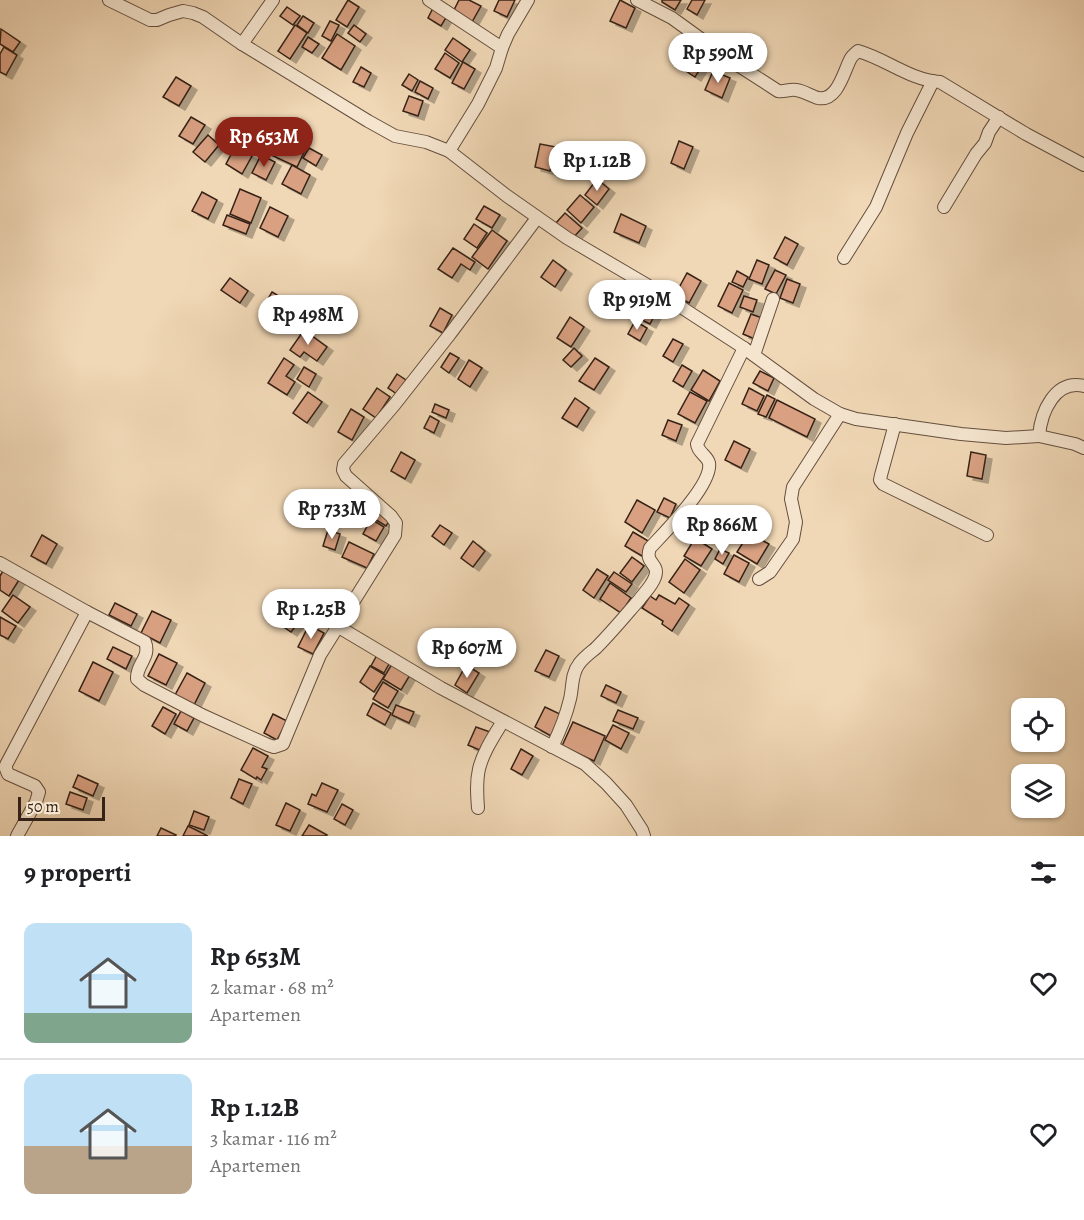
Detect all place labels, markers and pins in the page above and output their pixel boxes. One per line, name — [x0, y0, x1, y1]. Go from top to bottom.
pin: Rp 590M — [663, 33, 773, 84]
pin: Rp 653M — [209, 117, 319, 168]
pin: Rp 1.12B — [535, 141, 659, 192]
pin: Rp 919M — [582, 280, 692, 331]
pin: Rp 498M — [253, 295, 363, 346]
pin: Rp 733M — [277, 489, 387, 540]
pin: Rp 866M — [667, 505, 777, 556]
pin: Rp 1.25B — [249, 589, 373, 640]
pin: Rp 607M — [412, 628, 522, 679]

